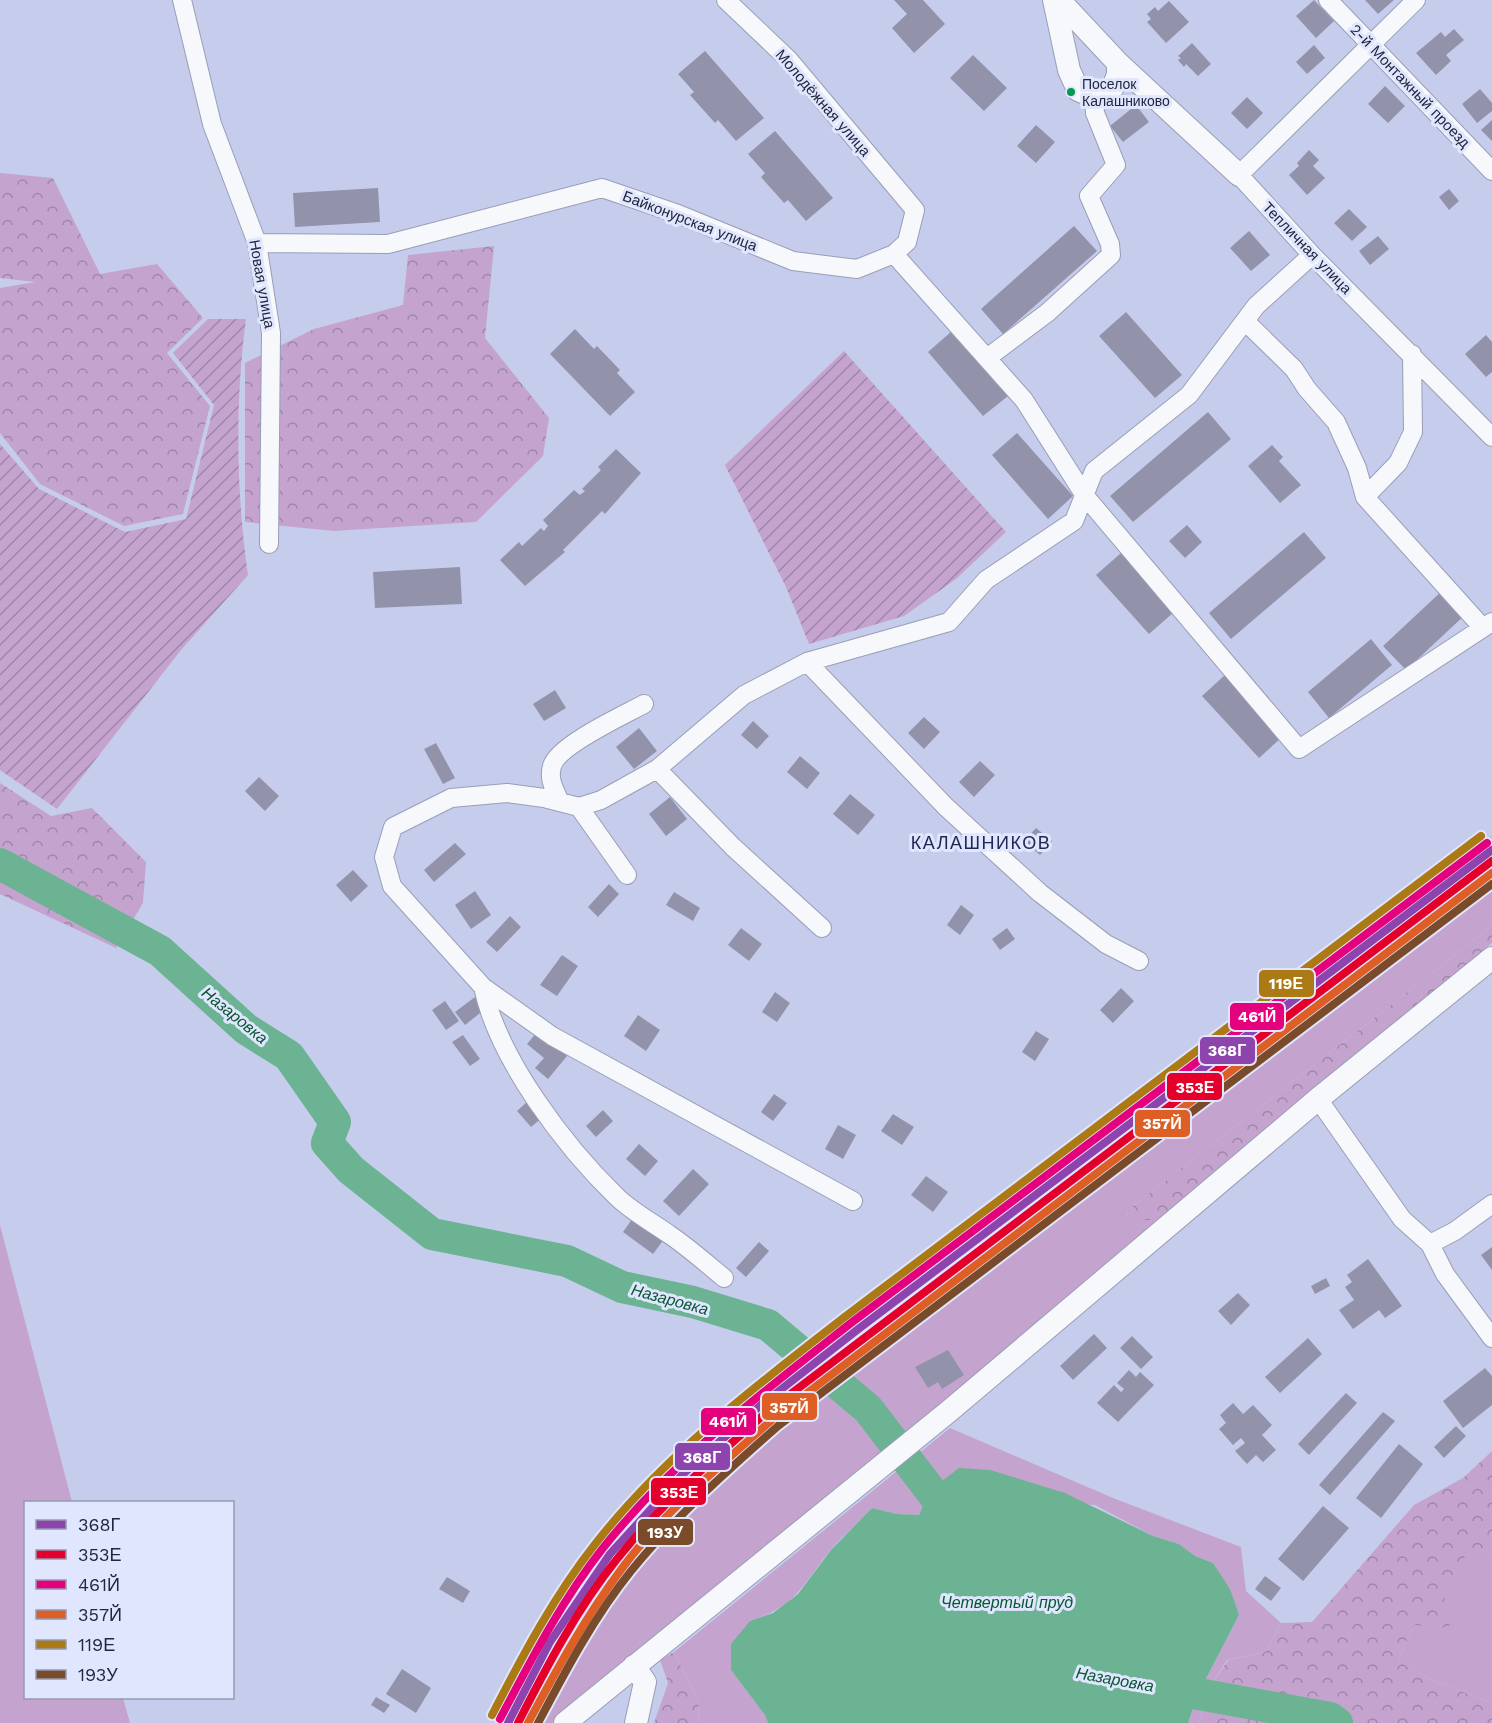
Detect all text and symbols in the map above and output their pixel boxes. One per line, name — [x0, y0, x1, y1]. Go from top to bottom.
street label: 2-й Монтажный проезд — [1346, 21, 1474, 152]
street label: Молодёжная улица — [772, 46, 875, 161]
place label: Поселок Калашниково — [1082, 76, 1170, 109]
marker: Поселок Калашниково — [1065, 86, 1077, 98]
street label: Байконурская улица — [620, 187, 760, 255]
street label: Тепличная улица — [1259, 198, 1356, 298]
street label: Новая улица — [245, 238, 279, 330]
district label: КАЛАШНИКОВ — [911, 832, 1051, 853]
line badge: 119Е — [1258, 969, 1315, 998]
text: 119Е — [1269, 974, 1303, 993]
water label: Назаровка — [198, 983, 271, 1048]
line badge: 461Й — [1229, 1002, 1285, 1031]
text: 461Й — [1238, 1007, 1276, 1026]
line badge: 368Г — [1199, 1036, 1256, 1065]
text: 368Г — [1208, 1041, 1246, 1060]
line badge: 353Е — [1166, 1072, 1223, 1101]
text: 353Е — [1176, 1078, 1215, 1097]
line badge: 357Й — [1134, 1109, 1191, 1138]
text: 357Й — [1142, 1114, 1182, 1133]
water label: Назаровка — [629, 1280, 711, 1319]
line badge: 357Й — [761, 1392, 818, 1421]
text: 357Й — [769, 1398, 809, 1417]
line badge: 461Й — [700, 1407, 757, 1436]
text: 461Й — [709, 1412, 747, 1431]
line badge: 368Г — [674, 1442, 731, 1471]
text: 368Г — [683, 1448, 721, 1467]
line badge: 353Е — [650, 1477, 707, 1506]
text: 353Е — [660, 1483, 699, 1502]
legend — [24, 1501, 234, 1699]
text: 368Г — [78, 1514, 121, 1535]
line badge: 193У — [637, 1518, 694, 1546]
text: 193У — [647, 1523, 684, 1542]
text: 353Е — [78, 1544, 121, 1565]
text: 461Й — [78, 1574, 120, 1595]
water label: Четвертый пруд — [941, 1593, 1073, 1612]
text: 357Й — [78, 1604, 122, 1625]
text: 119Е — [78, 1634, 115, 1655]
water label: Назаровка — [1074, 1663, 1155, 1696]
text: 193У — [78, 1664, 118, 1685]

